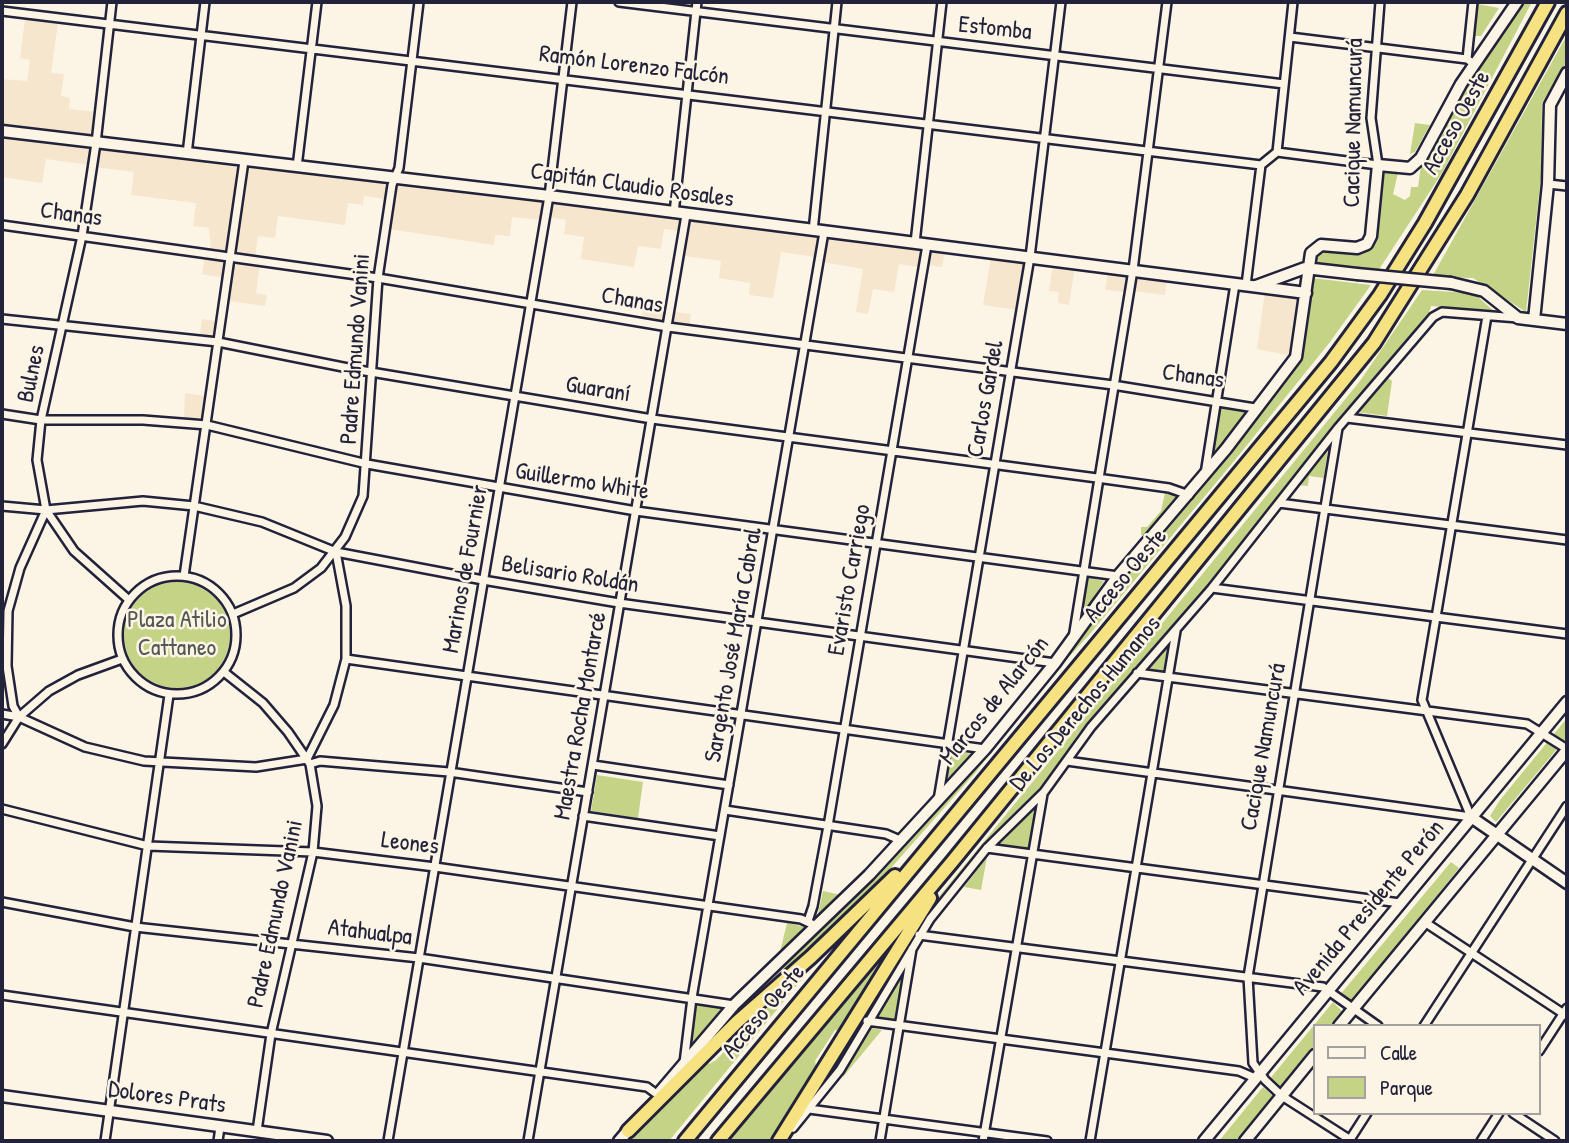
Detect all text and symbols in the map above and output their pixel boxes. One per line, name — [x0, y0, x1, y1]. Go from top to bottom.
street label: Estomba — [957, 11, 1033, 47]
street label: Cacique Namuncurá — [1338, 38, 1370, 208]
street label: Ramón Lorenzo Falcón — [537, 40, 731, 92]
street label: Acceso Oeste — [1417, 66, 1497, 180]
street label: Capitán Claudio Rosales — [528, 157, 736, 215]
street label: Chanas — [38, 196, 104, 234]
street label: Padre Edmundo Vanini — [335, 253, 377, 445]
street label: Chanas — [599, 281, 665, 321]
street label: Carlos Gardel — [962, 338, 1010, 460]
street label: Bulnes — [12, 343, 52, 405]
street label: Chanas — [1160, 358, 1226, 396]
street label: Guaraní — [563, 371, 633, 409]
street label: Guillermo White — [513, 457, 651, 507]
street label: Marinos de Fournier — [437, 483, 495, 655]
street label: Evaristo Carriego — [823, 502, 877, 658]
street label: Acceso Oeste — [1078, 523, 1174, 629]
street label: Sargento José María Cabral — [699, 525, 769, 765]
street label: Belisario Roldán — [499, 550, 641, 600]
park label: Plaza Atilio Cattaneo — [127, 607, 227, 663]
street label: Maestra Rocha Montarcé — [549, 610, 613, 822]
street label: De Los Derechos Humanos — [1004, 611, 1168, 797]
street label: Marcos de Alarcón — [934, 631, 1056, 771]
street label: Cacique Namuncurá — [1235, 661, 1293, 833]
street label: Avenida Presidente Perón — [1287, 814, 1451, 1002]
street label: Padre Edmundo Vanini — [242, 817, 310, 1011]
street label: Leones — [380, 826, 440, 862]
street label: Atahualpa — [326, 914, 414, 952]
street label: Acceso Oeste — [716, 959, 812, 1065]
legend — [1314, 1024, 1541, 1115]
text: Calle — [1380, 1038, 1417, 1067]
text: Parque — [1380, 1073, 1433, 1102]
street label: Dolores Prats — [106, 1076, 228, 1120]

